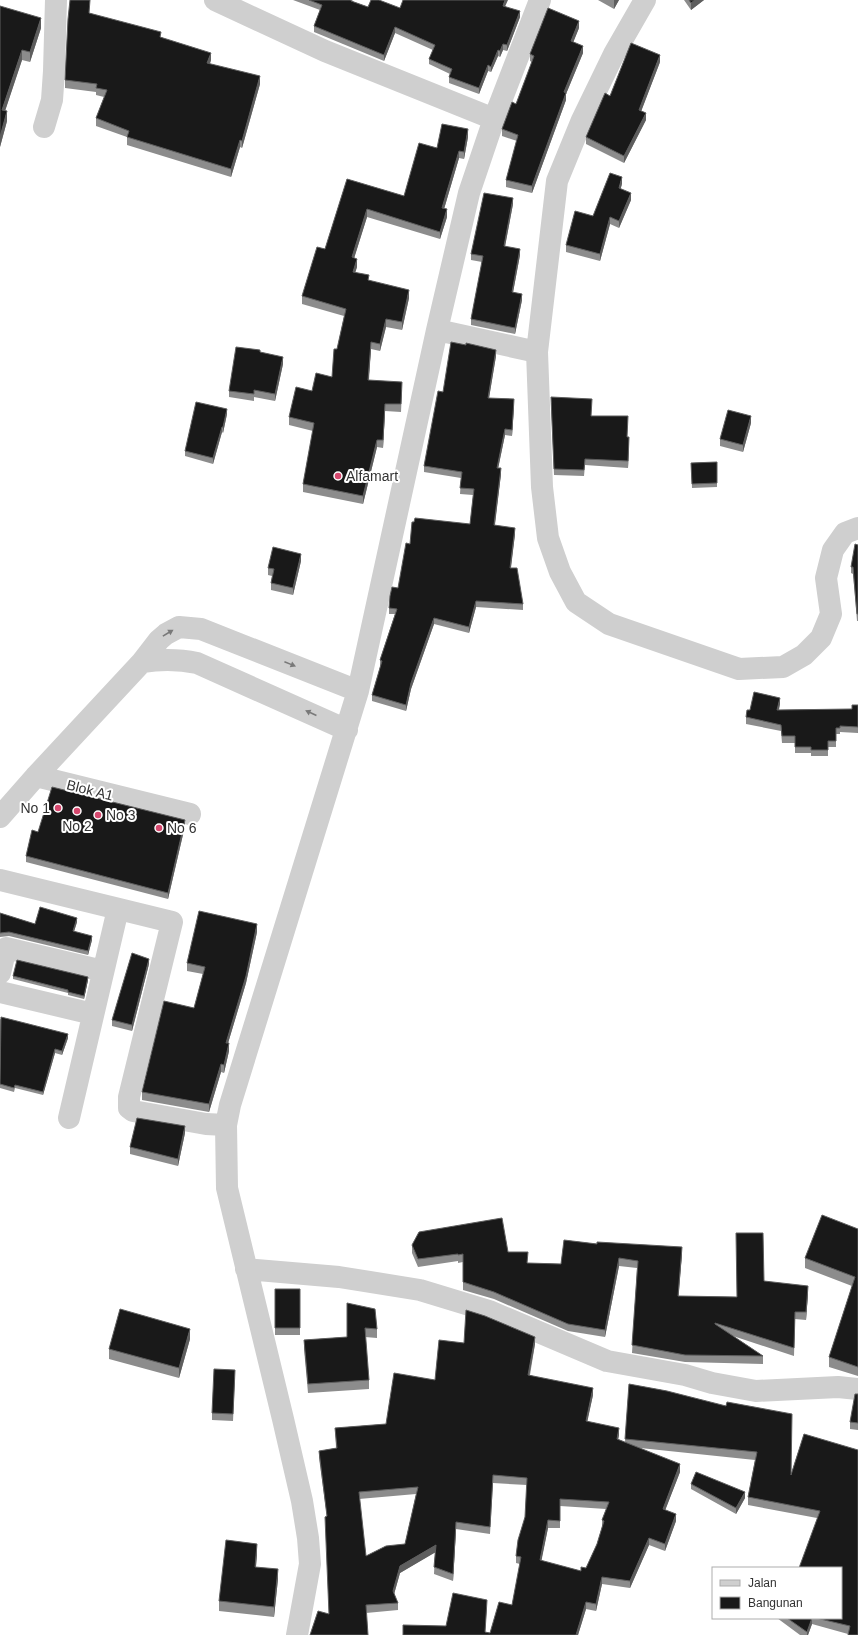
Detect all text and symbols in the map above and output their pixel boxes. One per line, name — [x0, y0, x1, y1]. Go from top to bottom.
place label: Alfamart — [346, 468, 398, 484]
marker: Alfamart — [333, 471, 343, 481]
one-way arrow — [162, 630, 174, 637]
one-way arrow — [284, 661, 295, 667]
one-way arrow — [306, 710, 317, 716]
street label: Blok A1 — [65, 776, 115, 804]
place label: No 1 — [20, 800, 50, 816]
marker: No 1 — [53, 803, 63, 813]
marker: No 2 — [72, 806, 82, 816]
place label: No 3 — [106, 807, 136, 823]
marker: No 3 — [93, 810, 103, 820]
place label: No 2 — [62, 818, 92, 834]
place label: No 6 — [167, 820, 197, 836]
marker: No 6 — [154, 823, 164, 833]
legend — [712, 1567, 842, 1619]
text: Jalan — [748, 1576, 777, 1590]
text: Bangunan — [748, 1596, 803, 1610]

